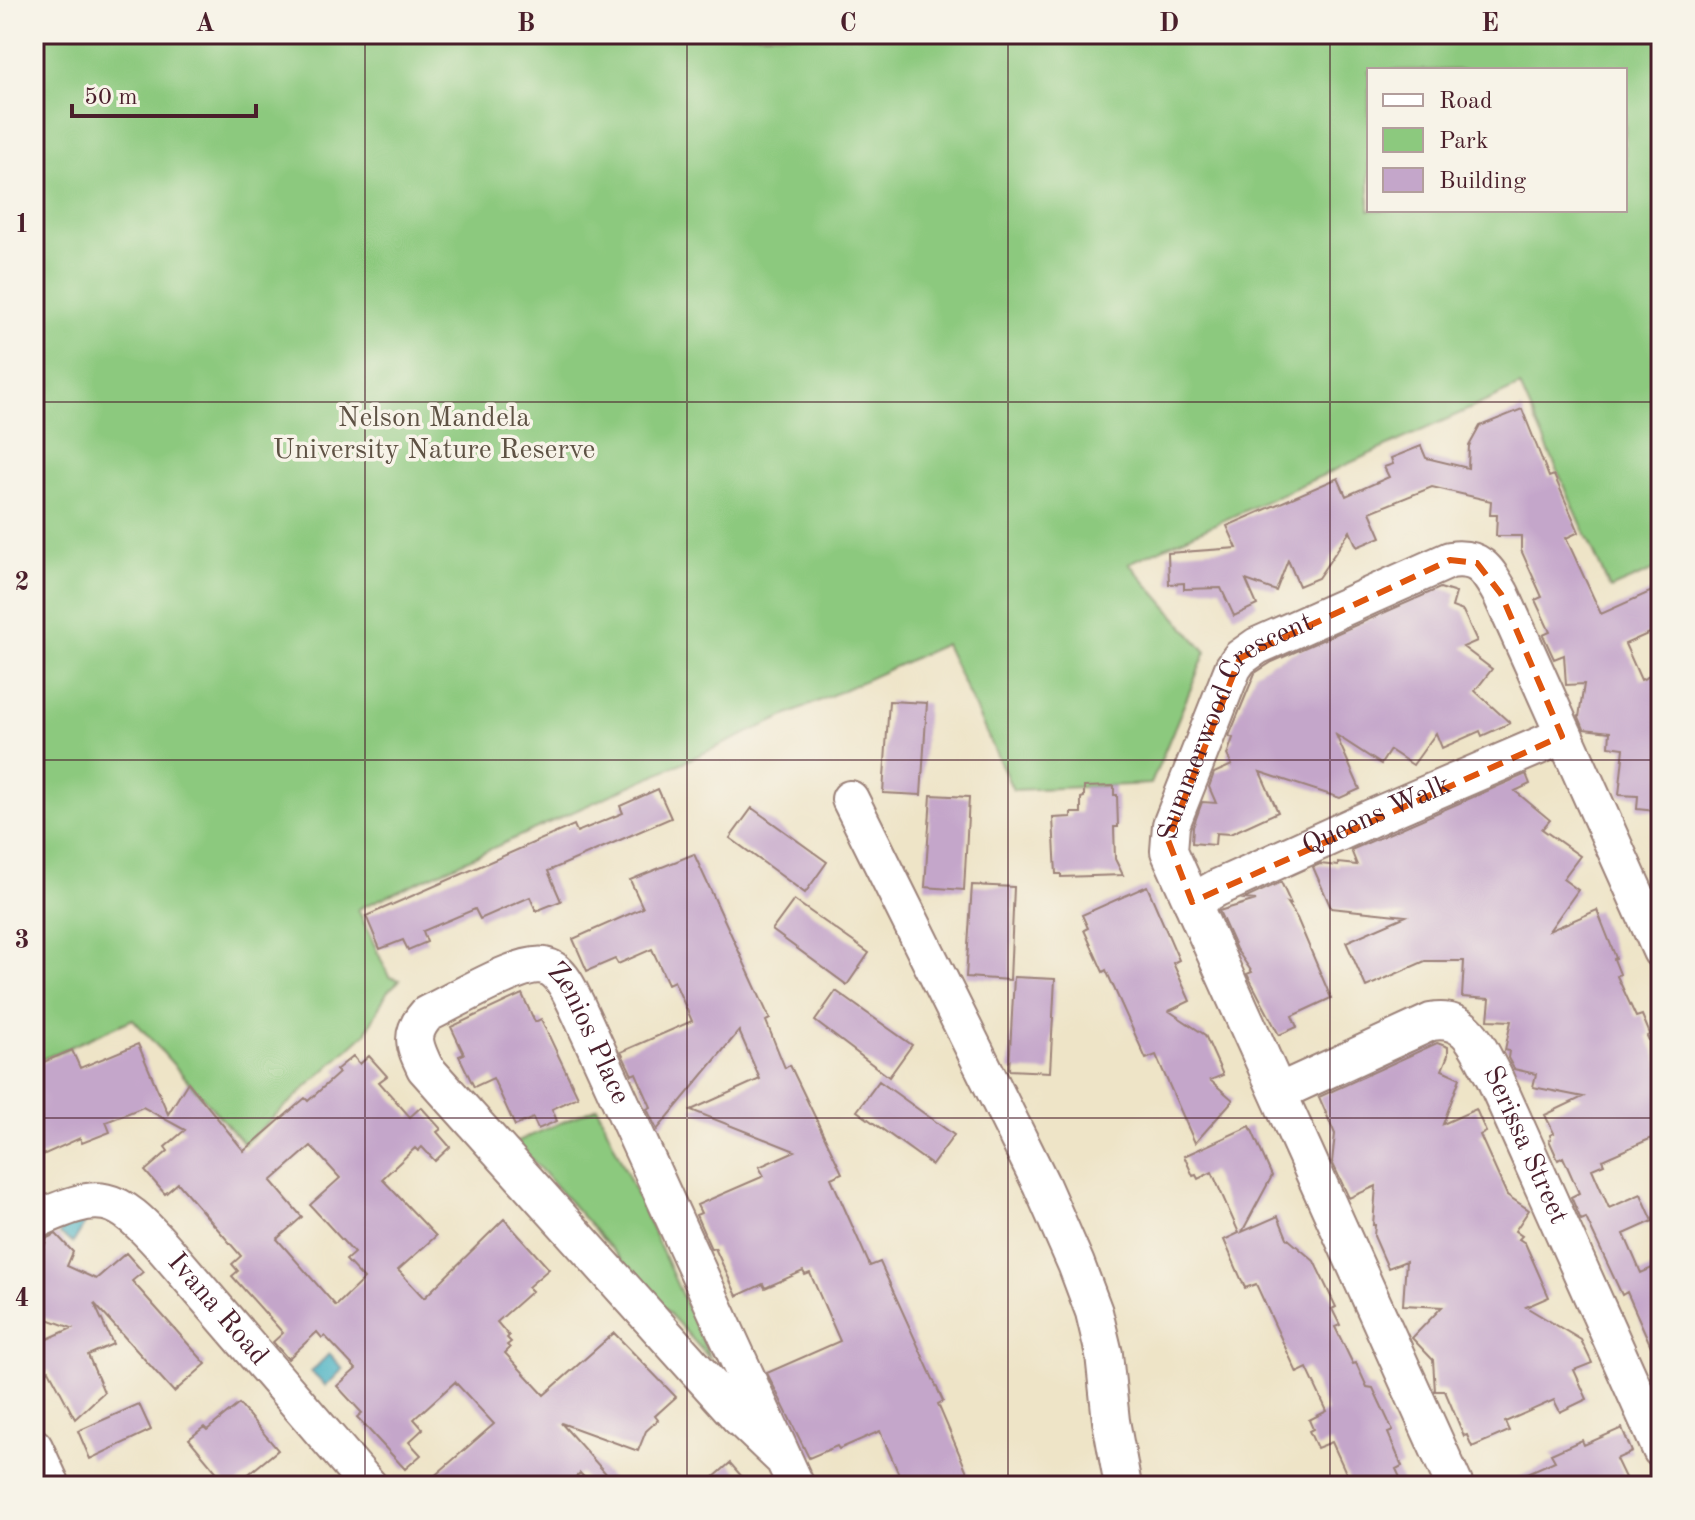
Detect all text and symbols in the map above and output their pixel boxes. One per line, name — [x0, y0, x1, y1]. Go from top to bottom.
text: A — [195, 11, 215, 37]
text: B — [517, 11, 535, 37]
text: C — [839, 11, 857, 37]
text: D — [1159, 11, 1179, 37]
text: E — [1481, 11, 1499, 37]
scale bar — [72, 68, 256, 118]
legend — [1367, 68, 1627, 212]
text: 50 m — [84, 86, 138, 110]
text: Road — [1439, 90, 1492, 114]
text: Park — [1439, 130, 1488, 154]
text: Building — [1439, 170, 1526, 194]
text: 1 — [14, 212, 30, 238]
park label: Nelson Mandela University Nature Reserve — [273, 405, 595, 465]
text: 2 — [14, 570, 30, 596]
street label: Summerwood Crescent — [1156, 609, 1318, 841]
street label: Queens Walk — [1298, 771, 1455, 861]
text: 3 — [14, 928, 30, 954]
street label: Zenios Place — [542, 957, 634, 1109]
street label: Serissa Street — [1477, 1062, 1572, 1229]
street label: Ivana Road — [161, 1248, 273, 1371]
text: 4 — [14, 1286, 30, 1312]

